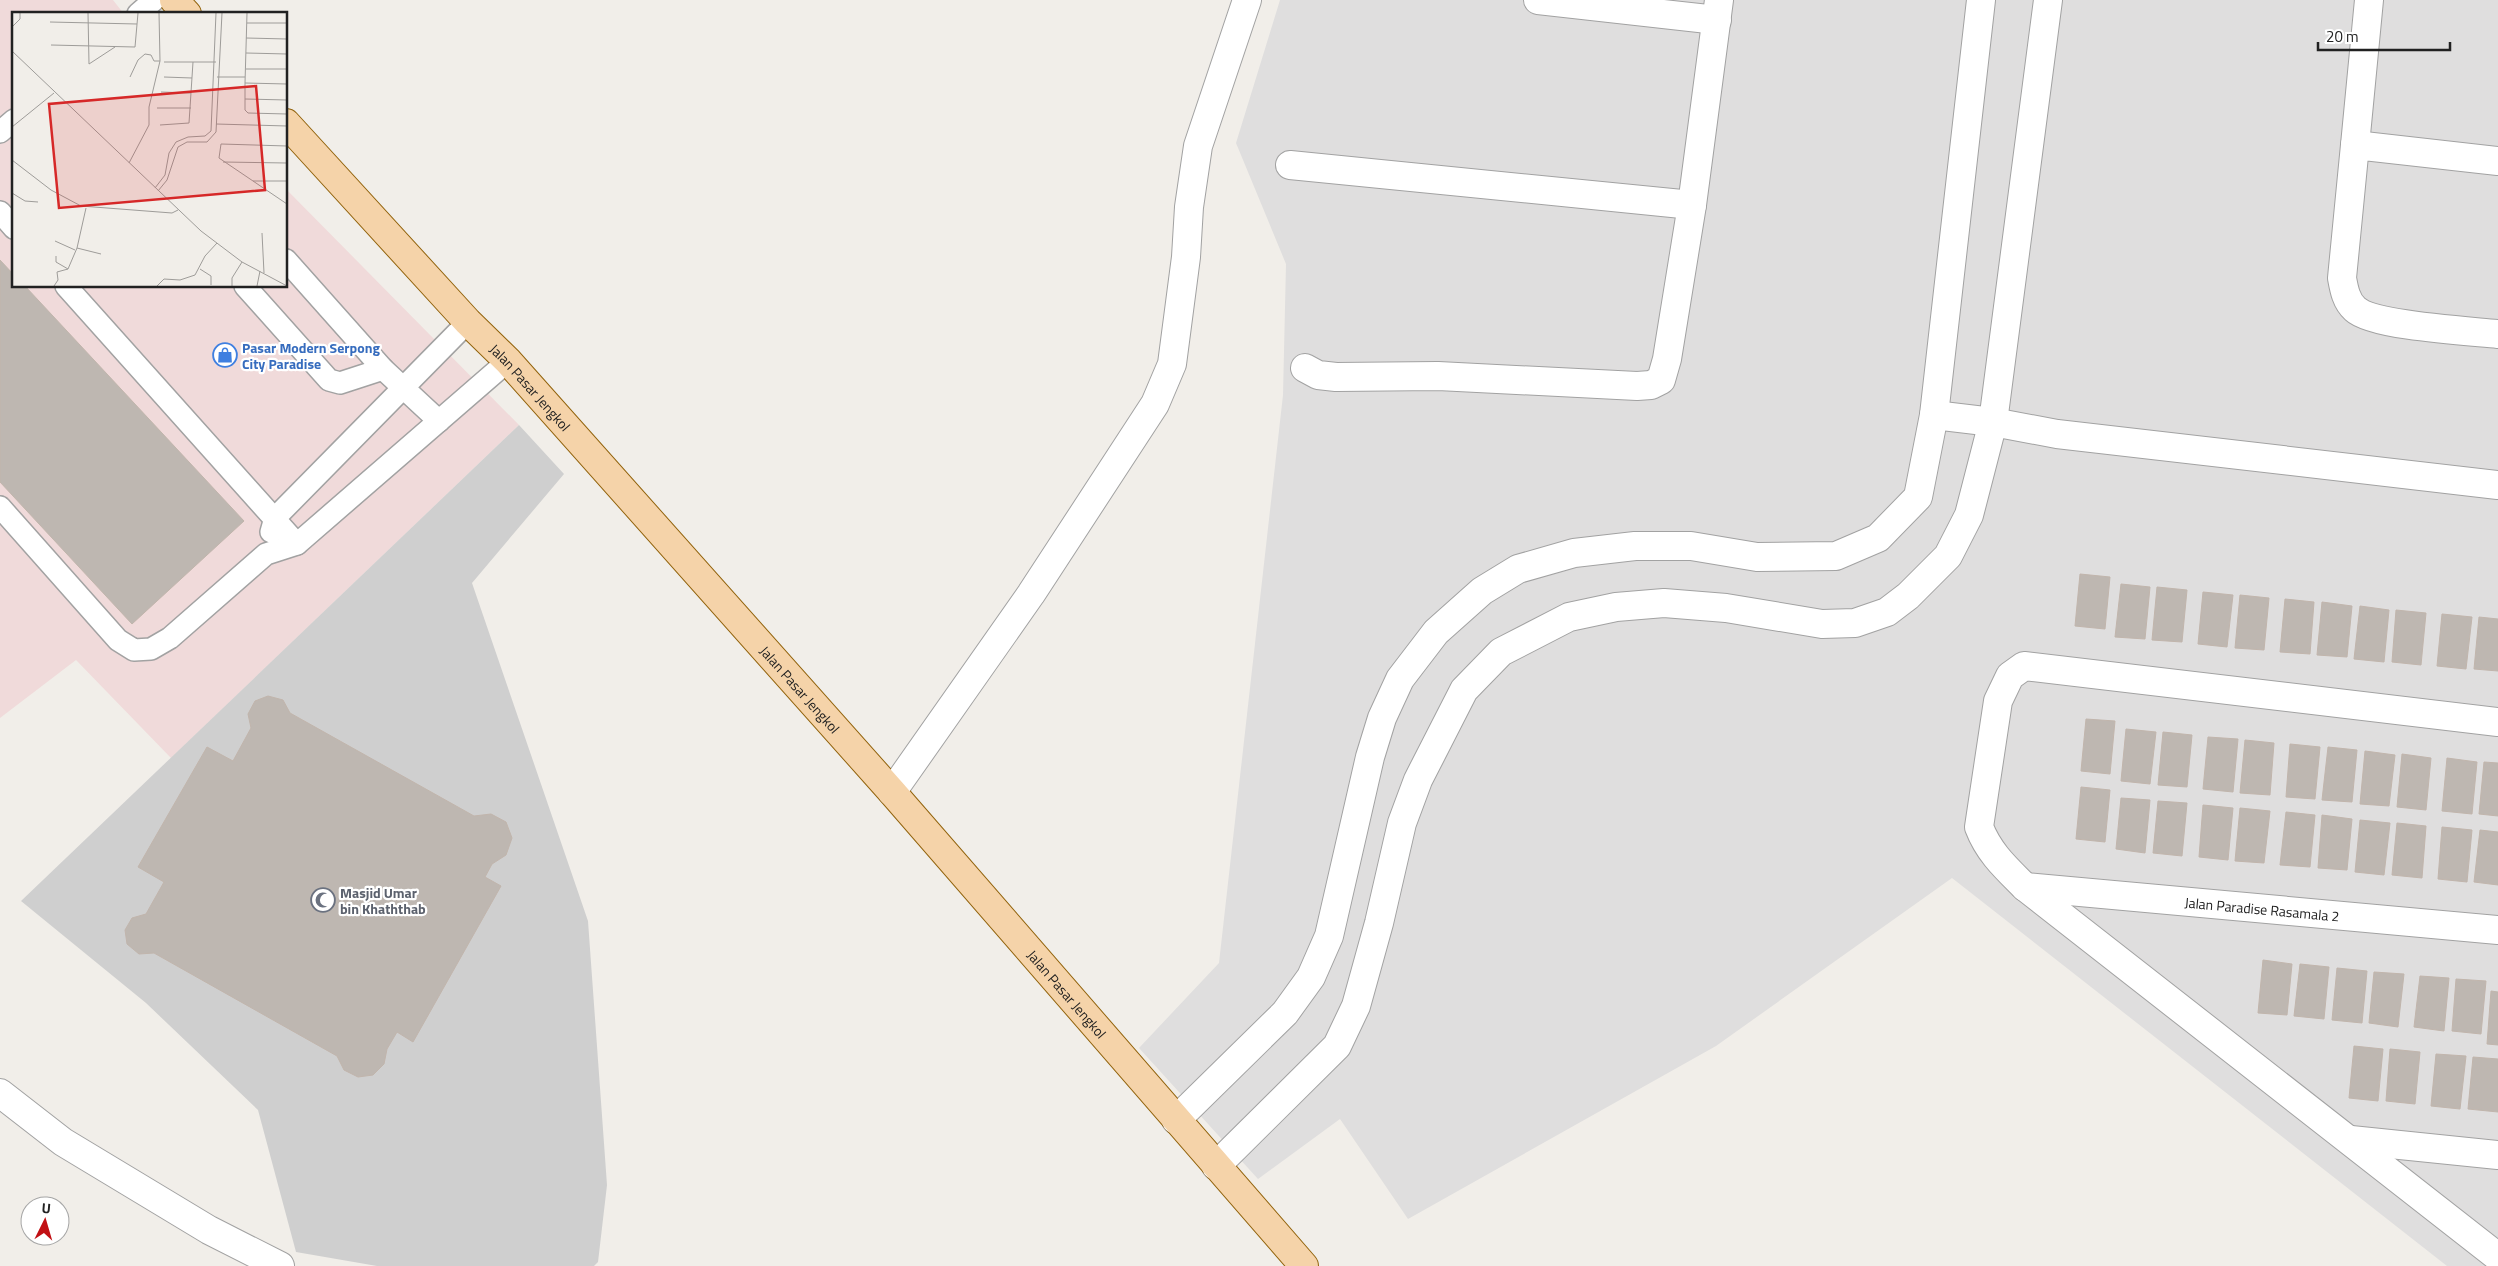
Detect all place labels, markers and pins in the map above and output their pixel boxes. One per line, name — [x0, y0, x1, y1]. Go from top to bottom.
place label: Pasar Modern Serpong City Paradise — [242, 337, 380, 374]
shop icon: Pasar Modern Serpong City Paradise — [212, 342, 238, 368]
place label: Masjid Umar bin Khaththab — [340, 882, 426, 919]
mosque icon: Masjid Umar bin Khaththab — [310, 887, 336, 913]

